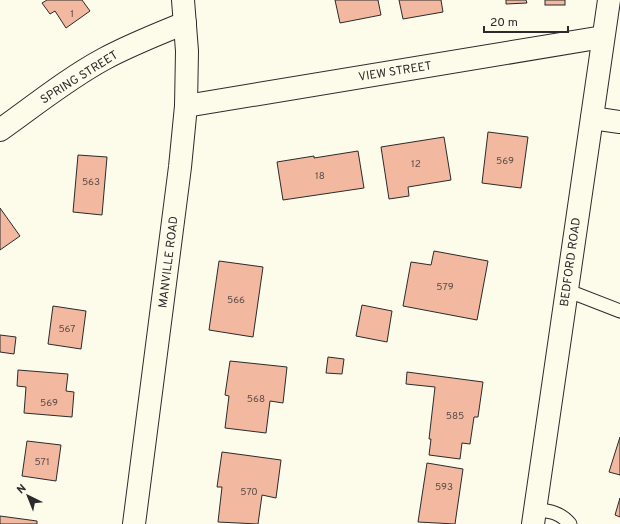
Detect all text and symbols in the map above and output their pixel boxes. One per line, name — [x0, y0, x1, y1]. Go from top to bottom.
house number: 1 — [70, 8, 74, 21]
scale bar — [484, 8, 568, 34]
text: 20 m — [490, 15, 518, 31]
street label: SPRING STREET — [38, 48, 121, 108]
street label: VIEW STREET — [357, 58, 433, 86]
house number: 569 — [496, 155, 514, 168]
house number: 12 — [411, 158, 421, 171]
house number: 18 — [315, 170, 325, 183]
house number: 563 — [82, 176, 100, 189]
street label: MANVILLE ROAD — [155, 215, 183, 309]
street label: BEDFORD ROAD — [557, 217, 585, 308]
house number: 579 — [436, 281, 454, 294]
house number: 566 — [227, 294, 245, 307]
house number: 567 — [58, 323, 76, 336]
house number: 568 — [247, 393, 265, 406]
house number: 569 — [40, 397, 58, 410]
house number: 585 — [446, 410, 464, 423]
house number: 571 — [34, 456, 50, 469]
north arrow — [8, 476, 48, 516]
house number: 593 — [435, 481, 453, 494]
text: N — [14, 482, 30, 497]
house number: 570 — [240, 486, 258, 499]

